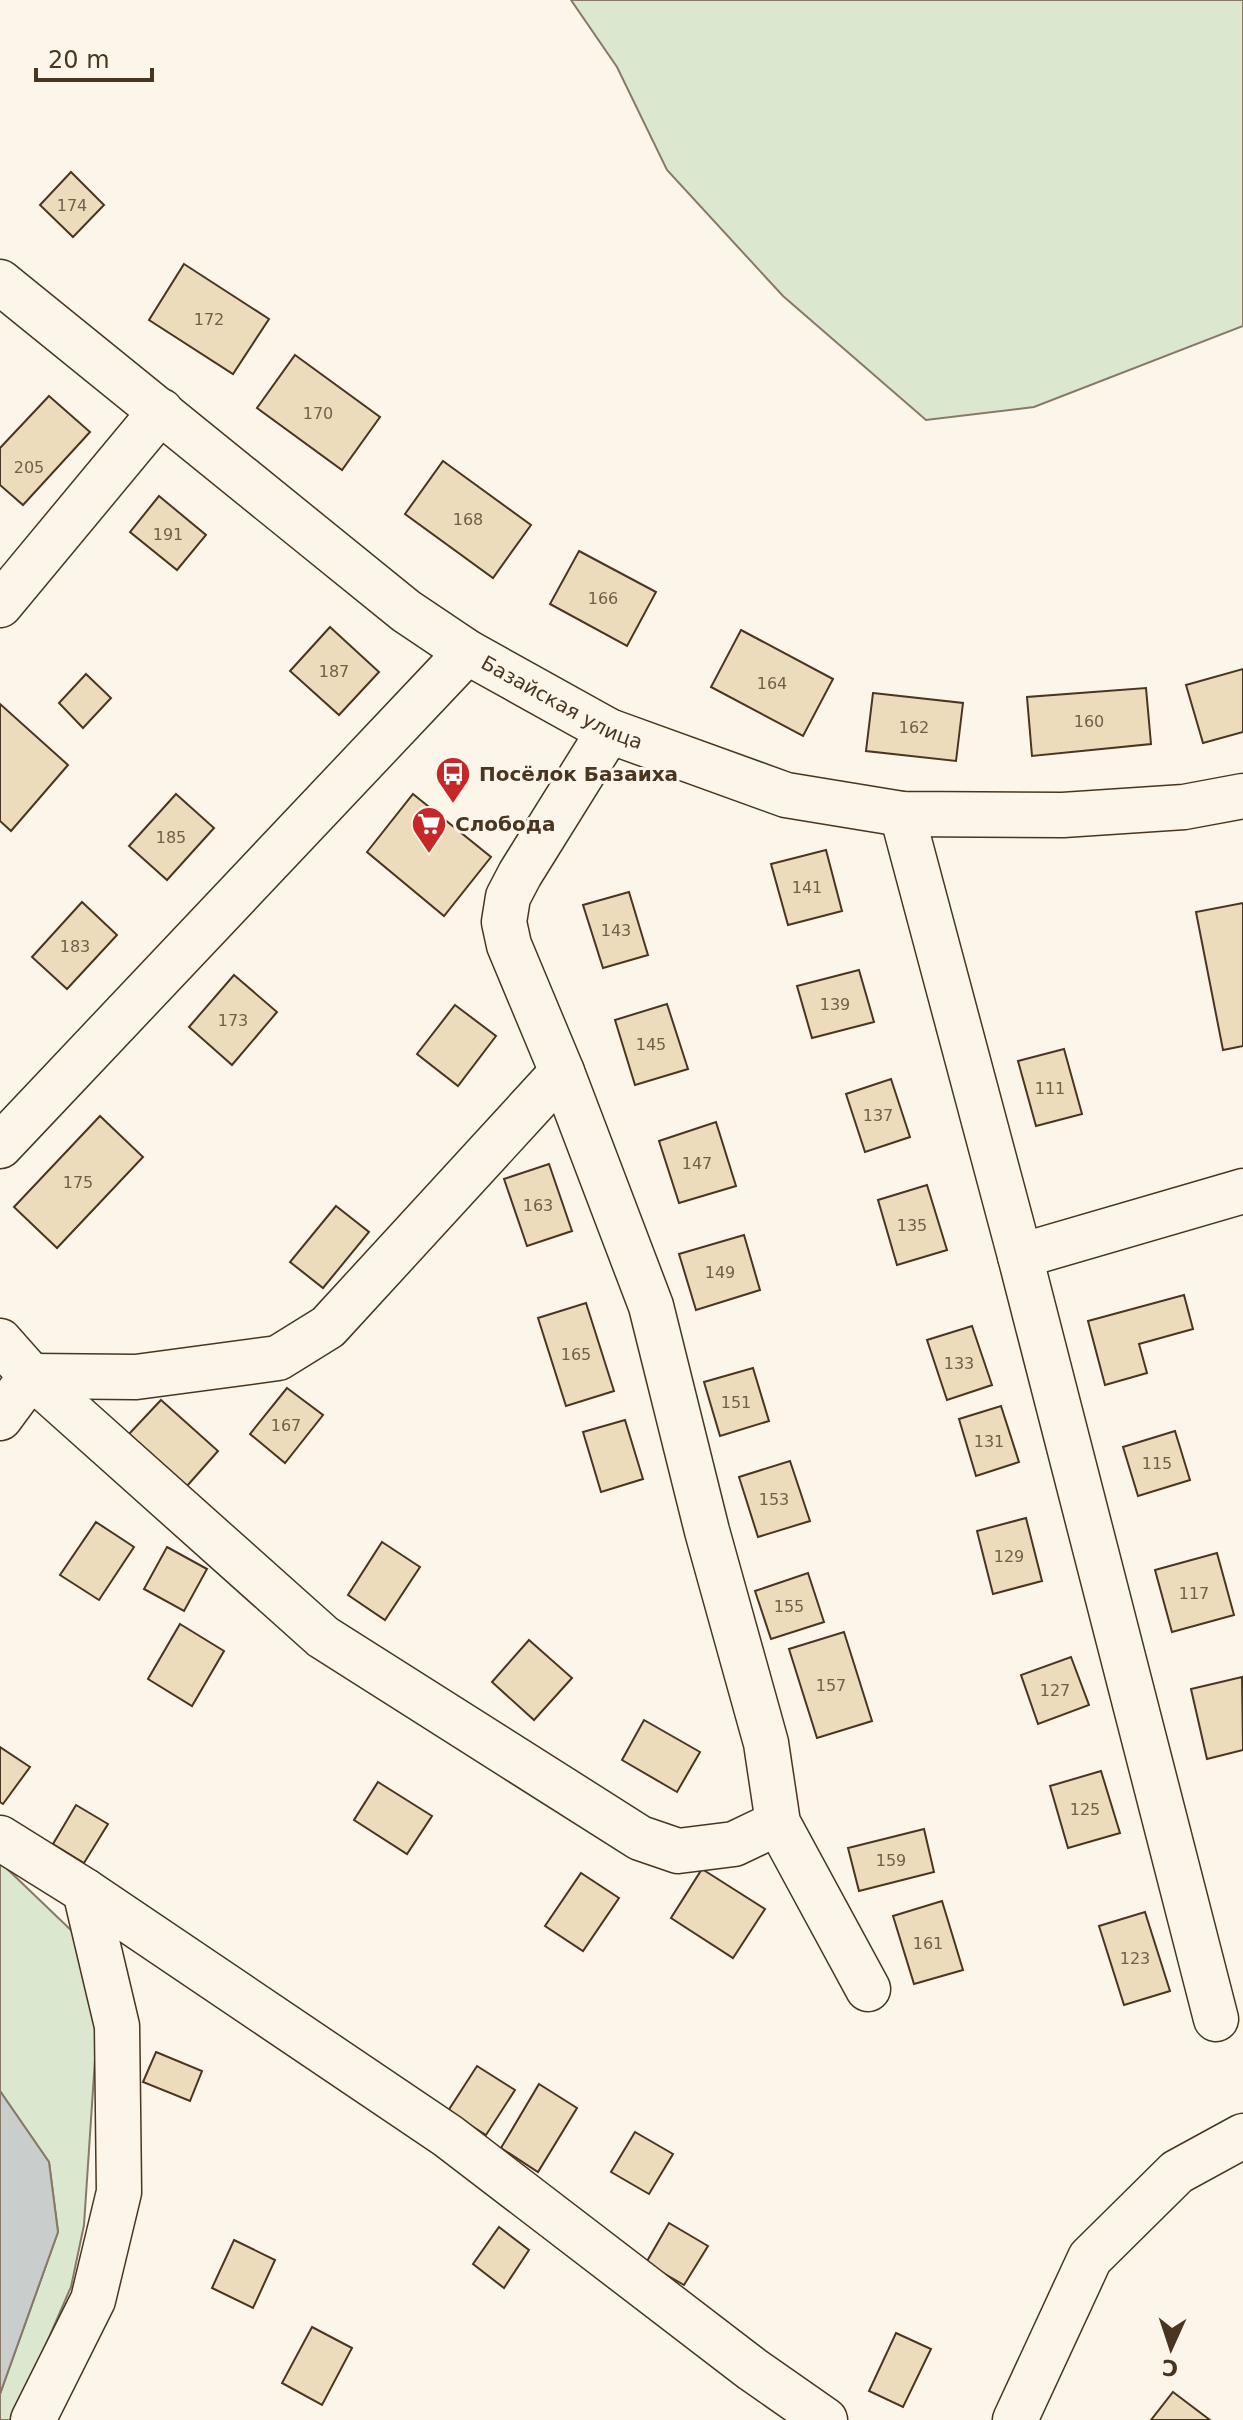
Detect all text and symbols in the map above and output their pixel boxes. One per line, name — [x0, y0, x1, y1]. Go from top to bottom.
scale bar — [36, 32, 152, 82]
text: 20 m — [48, 46, 110, 74]
house number: 174 — [57, 196, 87, 215]
house number: 172 — [194, 310, 224, 329]
house number: 170 — [303, 404, 333, 423]
house number: 205 — [14, 458, 44, 477]
house number: 168 — [453, 510, 483, 529]
house number: 191 — [153, 525, 183, 544]
house number: 166 — [588, 589, 618, 608]
street label: Базайская улица — [477, 650, 646, 754]
house number: 187 — [319, 662, 349, 681]
house number: 164 — [757, 674, 787, 693]
house number: 160 — [1074, 712, 1104, 731]
house number: 162 — [899, 718, 929, 737]
bus stop icon: Посёлок Базаиха — [434, 755, 472, 805]
place label: Посёлок Базаиха — [479, 762, 678, 786]
supermarket icon: Слобода — [410, 805, 448, 855]
place label: Слобода — [455, 812, 555, 836]
house number: 185 — [156, 828, 186, 847]
house number: 141 — [792, 878, 822, 897]
house number: 143 — [601, 921, 631, 940]
house number: 183 — [60, 937, 90, 956]
house number: 139 — [820, 995, 850, 1014]
house number: 173 — [218, 1011, 248, 1030]
house number: 145 — [636, 1035, 666, 1054]
house number: 111 — [1035, 1079, 1065, 1098]
house number: 137 — [863, 1106, 893, 1125]
house number: 147 — [682, 1154, 712, 1173]
house number: 175 — [63, 1173, 93, 1192]
house number: 163 — [523, 1196, 553, 1215]
house number: 135 — [897, 1216, 927, 1235]
house number: 149 — [705, 1263, 735, 1282]
house number: 165 — [561, 1345, 591, 1364]
house number: 133 — [944, 1354, 974, 1373]
house number: 151 — [721, 1393, 751, 1412]
house number: 167 — [271, 1416, 301, 1435]
house number: 131 — [974, 1432, 1004, 1451]
house number: 115 — [1142, 1454, 1172, 1473]
house number: 153 — [759, 1490, 789, 1509]
house number: 129 — [994, 1547, 1024, 1566]
house number: 117 — [1179, 1584, 1209, 1603]
house number: 155 — [774, 1597, 804, 1616]
house number: 157 — [816, 1676, 846, 1695]
house number: 127 — [1040, 1681, 1070, 1700]
house number: 125 — [1070, 1800, 1100, 1819]
house number: 159 — [876, 1851, 906, 1870]
house number: 161 — [913, 1934, 943, 1953]
house number: 123 — [1120, 1949, 1150, 1968]
north arrow — [1131, 2308, 1211, 2388]
text: С — [1161, 2355, 1179, 2380]

